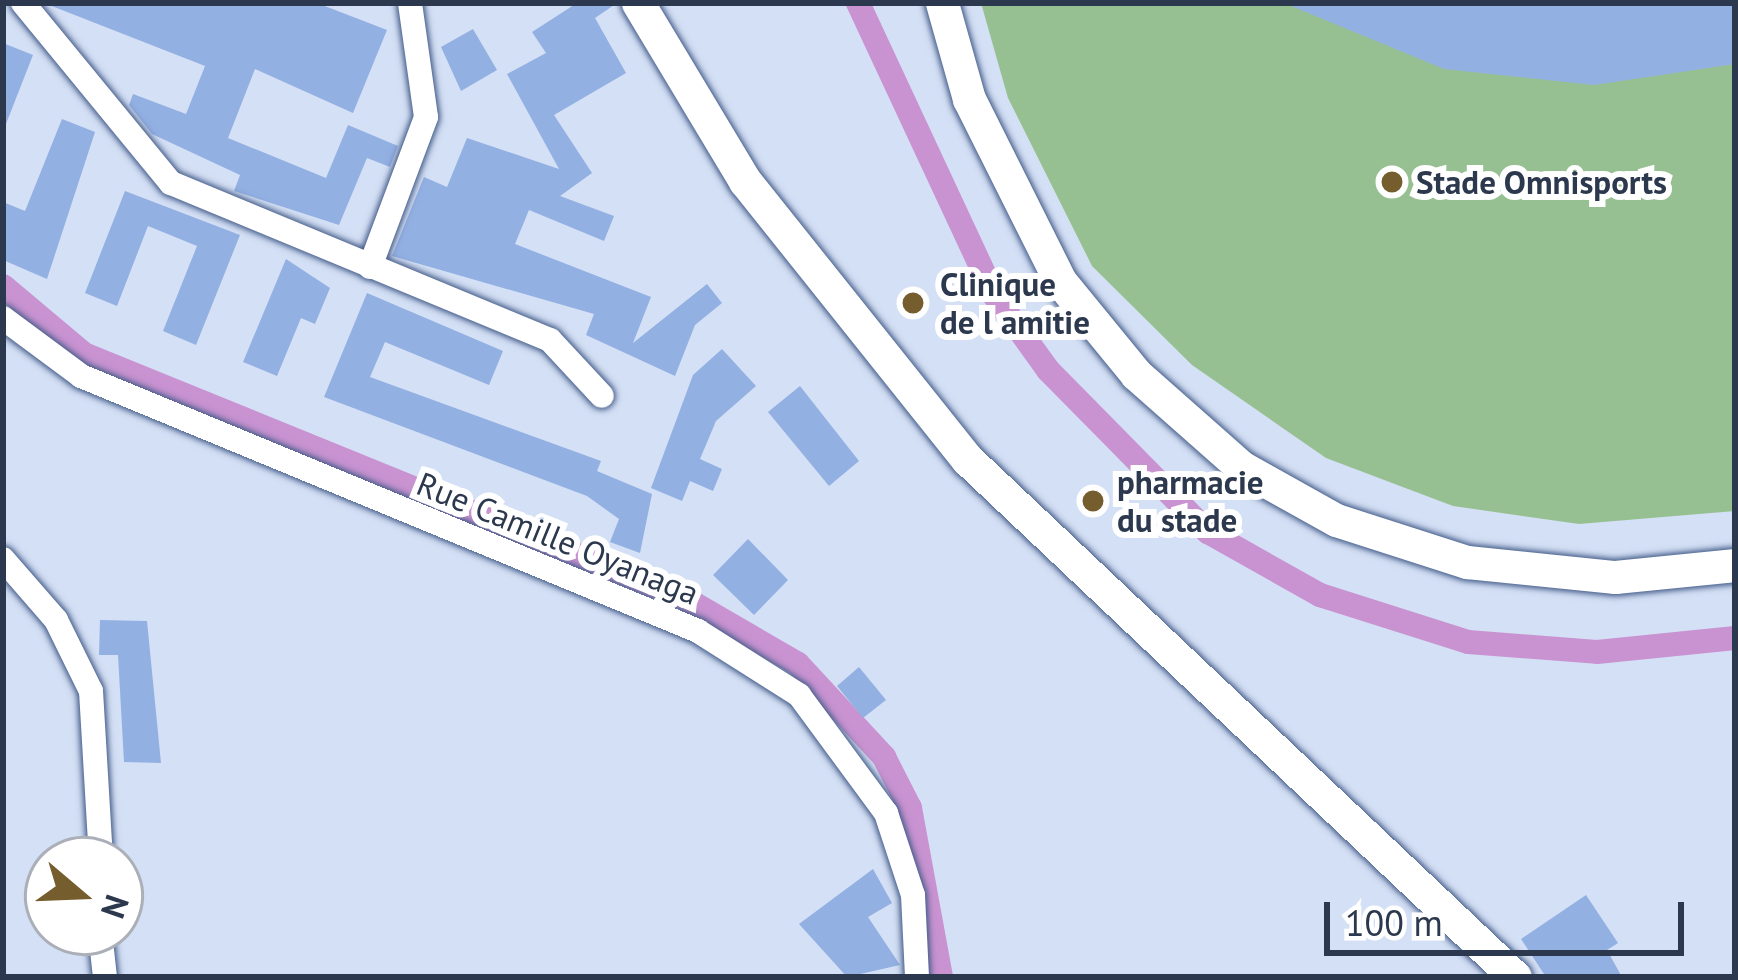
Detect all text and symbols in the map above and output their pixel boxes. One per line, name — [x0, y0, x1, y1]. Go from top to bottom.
place label: Stade Omnisports — [1416, 162, 1667, 202]
marker: Stade Omnisports — [1379, 169, 1405, 195]
place label: Clinique de l amitie — [940, 264, 1090, 342]
marker: Clinique de l amitie — [897, 287, 929, 319]
place label: pharmacie du stade — [1117, 462, 1264, 540]
street label: Rue Camille Oyanaga — [411, 463, 705, 613]
marker: pharmacie du stade — [1080, 488, 1106, 514]
north arrow — [24, 836, 144, 956]
scale bar — [1330, 878, 1690, 952]
text: N — [92, 890, 140, 924]
text: 100 m — [1345, 899, 1443, 946]

